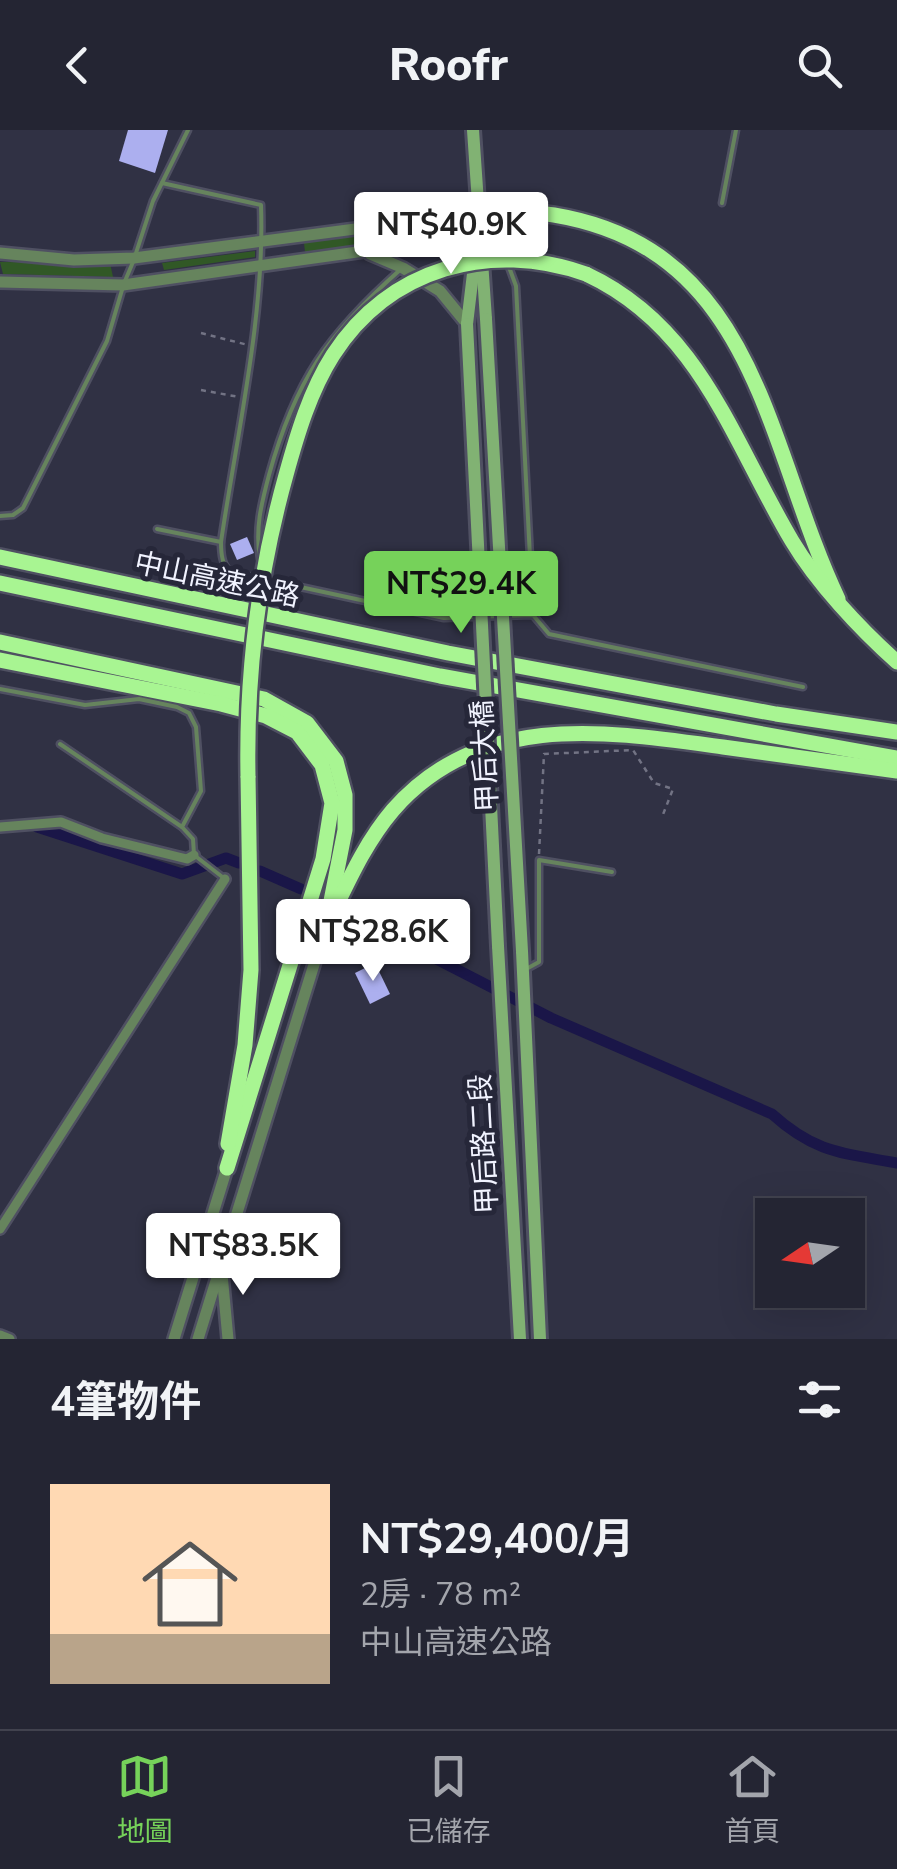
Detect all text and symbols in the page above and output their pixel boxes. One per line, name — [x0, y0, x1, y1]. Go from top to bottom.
text: Roofr — [389, 35, 508, 96]
icon: back — [50, 38, 105, 93]
icon: search — [792, 38, 847, 93]
pin: NT$40.9K — [348, 192, 554, 277]
text: NT$40.9K — [376, 203, 526, 246]
street label: 中山高速公路 — [131, 544, 303, 616]
pin: NT$29.4K — [358, 551, 564, 636]
text: NT$29.4K — [386, 562, 536, 605]
street label: 甲后大橋 — [463, 699, 507, 813]
pin: NT$28.6K — [270, 899, 476, 984]
text: NT$28.6K — [298, 910, 448, 953]
street label: 甲后路二段 — [461, 1073, 507, 1215]
north arrow — [755, 1198, 865, 1308]
map controls — [755, 1198, 865, 1308]
pin: NT$83.5K — [140, 1213, 346, 1298]
text: NT$83.5K — [168, 1224, 318, 1267]
icon: filters — [792, 1372, 847, 1427]
text: 4筆物件 — [50, 1374, 201, 1431]
text: NT$29,400/月 — [360, 1511, 634, 1568]
icon: home — [130, 1524, 250, 1644]
text: 2房 · 78 m² — [360, 1573, 521, 1616]
text: 中山高速公路 — [360, 1621, 552, 1664]
tab: 地圖 — [117, 1749, 173, 1851]
tab: 已儲存 — [406, 1749, 490, 1851]
tab: 首頁 — [724, 1749, 780, 1851]

